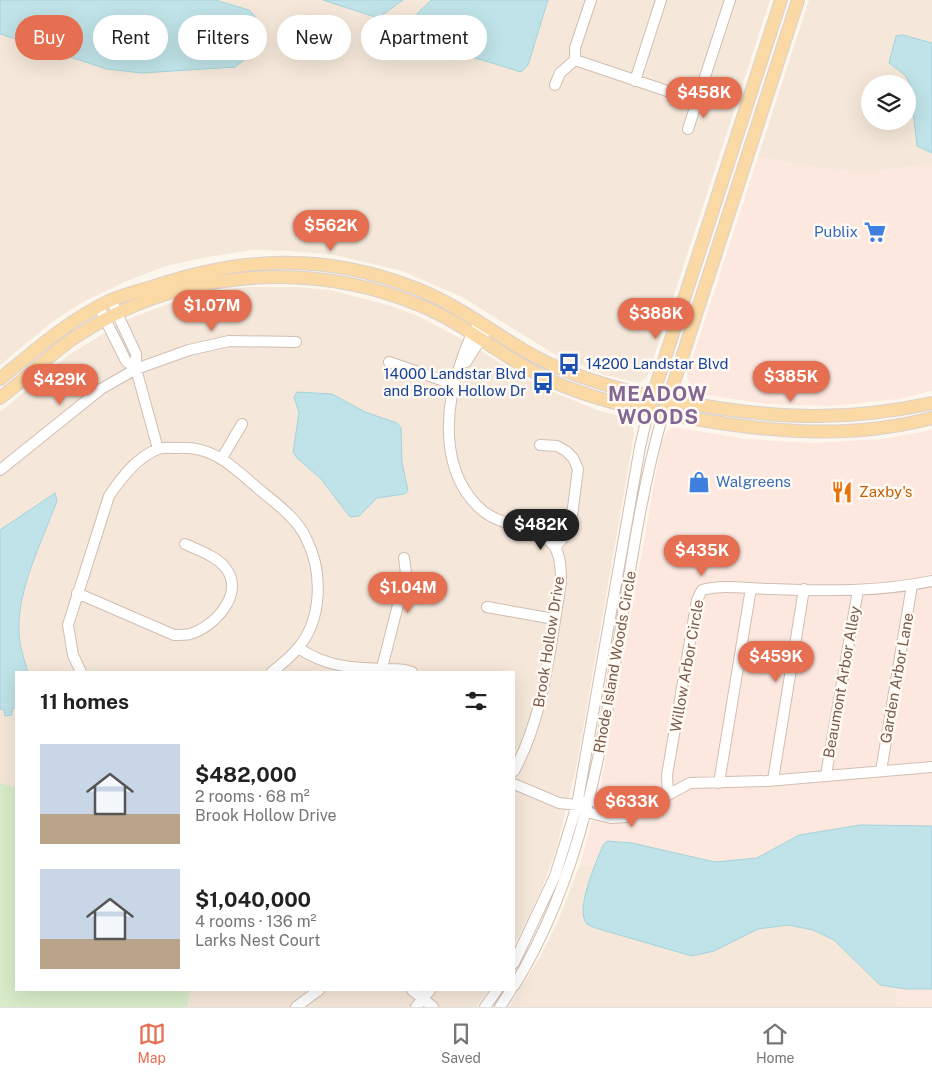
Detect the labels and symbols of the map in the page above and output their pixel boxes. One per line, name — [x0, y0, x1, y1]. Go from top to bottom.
pin: $458K — [669, 76, 739, 119]
pin: $562K — [296, 210, 366, 252]
supermarket icon: Publix — [862, 219, 888, 245]
place label: Publix — [814, 223, 858, 240]
pin: $1.07M — [171, 290, 253, 332]
pin: $388K — [621, 298, 691, 340]
bus stop icon: 14200 Landstar Blvd — [556, 351, 582, 377]
place label: 14200 Landstar Blvd — [586, 355, 728, 372]
pin: $385K — [756, 360, 826, 403]
pin: $429K — [25, 364, 95, 406]
place label: 14000 Landstar Blvd and Brook Hollow Dr — [383, 365, 526, 399]
bus stop icon: 14000 Landstar Blvd and Brook Hollow Dr — [530, 370, 556, 396]
district label: MEADOW WOODS — [608, 382, 708, 429]
shop icon: Walgreens — [686, 469, 712, 495]
place label: Walgreens — [716, 473, 791, 490]
restaurant icon: Zaxby's — [829, 479, 855, 505]
place label: Zaxby's — [859, 483, 912, 500]
pin: $482K — [506, 508, 576, 551]
pin: $435K — [667, 534, 737, 577]
street label: Rhode Island Woods Circle — [590, 569, 639, 754]
pin: $1.04M — [367, 572, 449, 614]
street label: Brook Hollow Drive — [530, 575, 567, 709]
street label: Willow Arbor Circle — [666, 598, 707, 734]
street label: Beaumont Arbor Alley — [820, 605, 863, 759]
street label: Garden Arbor Lane — [877, 611, 916, 744]
pin: $459K — [741, 640, 811, 683]
pin: $633K — [597, 786, 667, 828]

